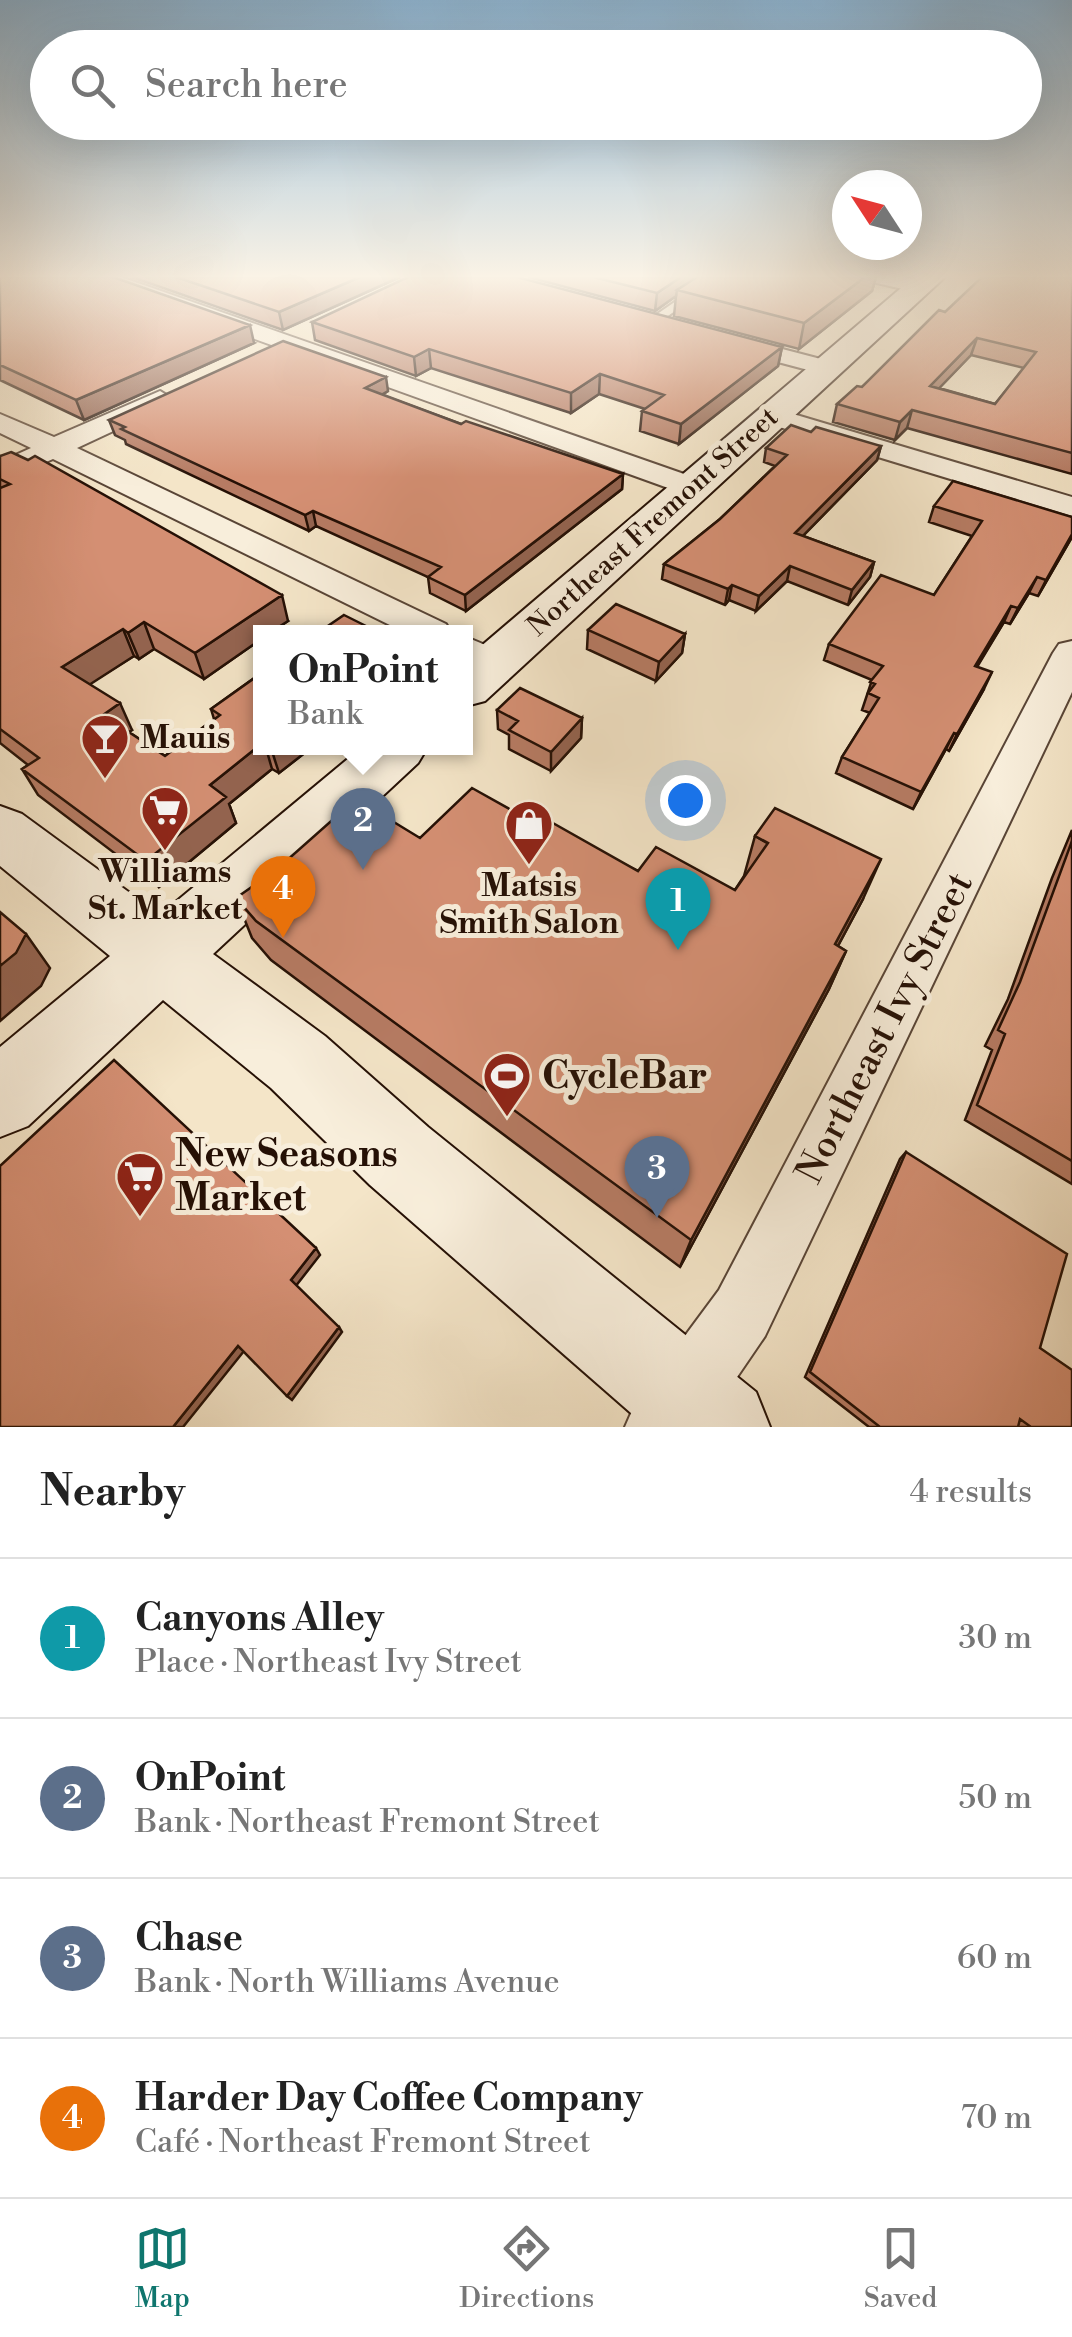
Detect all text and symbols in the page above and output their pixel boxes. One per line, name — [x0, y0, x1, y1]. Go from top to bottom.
search box — [30, 30, 1042, 140]
icon: search — [65, 58, 120, 113]
text: Search here — [145, 62, 348, 109]
north arrow — [832, 170, 922, 260]
street label: Northeast Fremont Street — [520, 400, 786, 644]
popup — [253, 625, 473, 755]
text: OnPoint — [288, 647, 438, 694]
text: Bank — [288, 694, 362, 734]
bar icon: Mauis — [79, 712, 131, 780]
place label: Mauis — [140, 718, 231, 758]
your location — [660, 775, 711, 826]
supermarket icon: Williams St. Market — [139, 784, 191, 852]
pin: 2 — [330, 788, 396, 870]
shop icon: Matsis Smith Salon — [503, 798, 555, 866]
place label: Williams St. Market — [88, 852, 243, 929]
pin: 4 — [250, 856, 316, 938]
street label: Northeast Ivy Street — [786, 865, 984, 1191]
place label: Matsis Smith Salon — [439, 866, 619, 943]
pin: 1 — [646, 868, 710, 950]
sports icon: CycleBar — [481, 1050, 533, 1118]
place label: CycleBar — [542, 1053, 707, 1100]
place label: New Seasons Market — [175, 1131, 398, 1222]
pin: 3 — [624, 1136, 690, 1218]
supermarket icon: New Seasons Market — [114, 1150, 166, 1218]
text: Nearby — [40, 1466, 185, 1519]
text: 4 results — [910, 1472, 1032, 1512]
text: Canyons Alley — [135, 1595, 384, 1642]
text: 1 — [65, 1618, 80, 1658]
text: 30 m — [958, 1618, 1032, 1658]
text: Place · Northeast Ivy Street — [135, 1642, 522, 1682]
text: OnPoint — [135, 1755, 285, 1802]
text: 2 — [62, 1778, 83, 1818]
text: 50 m — [959, 1778, 1032, 1818]
text: Bank · Northeast Fremont Street — [135, 1802, 600, 1842]
text: Chase — [135, 1915, 243, 1962]
text: 3 — [63, 1938, 82, 1978]
text: 60 m — [957, 1938, 1032, 1978]
text: Bank · North Williams Avenue — [135, 1962, 560, 2002]
text: Harder Day Coffee Company — [135, 2075, 643, 2122]
text: 4 — [62, 2098, 83, 2138]
text: 70 m — [961, 2098, 1032, 2138]
text: Café · Northeast Fremont Street — [135, 2122, 591, 2162]
tab: Map — [135, 2221, 190, 2316]
tab: Directions — [459, 2221, 594, 2316]
tab: Saved — [864, 2221, 937, 2316]

